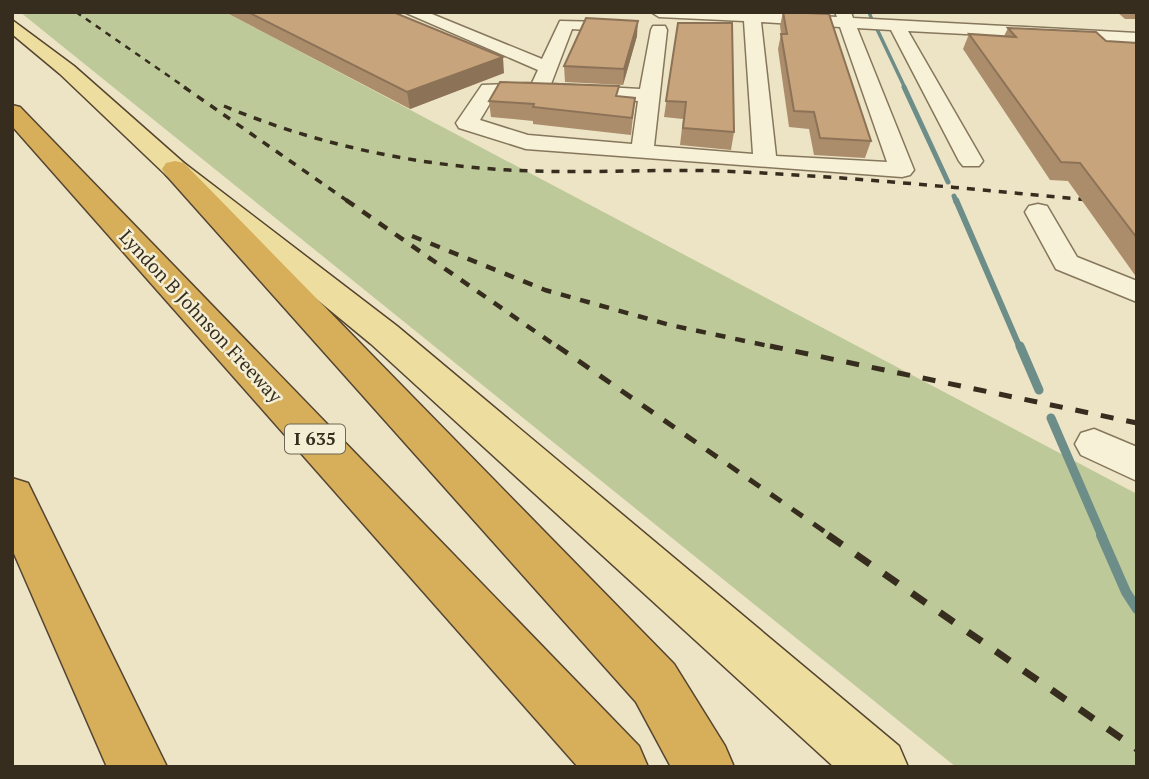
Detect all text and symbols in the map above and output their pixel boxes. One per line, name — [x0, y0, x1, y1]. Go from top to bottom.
street label: Lyndon B Johnson Freeway — [115, 224, 288, 408]
road number: I 635 — [285, 424, 345, 454]

